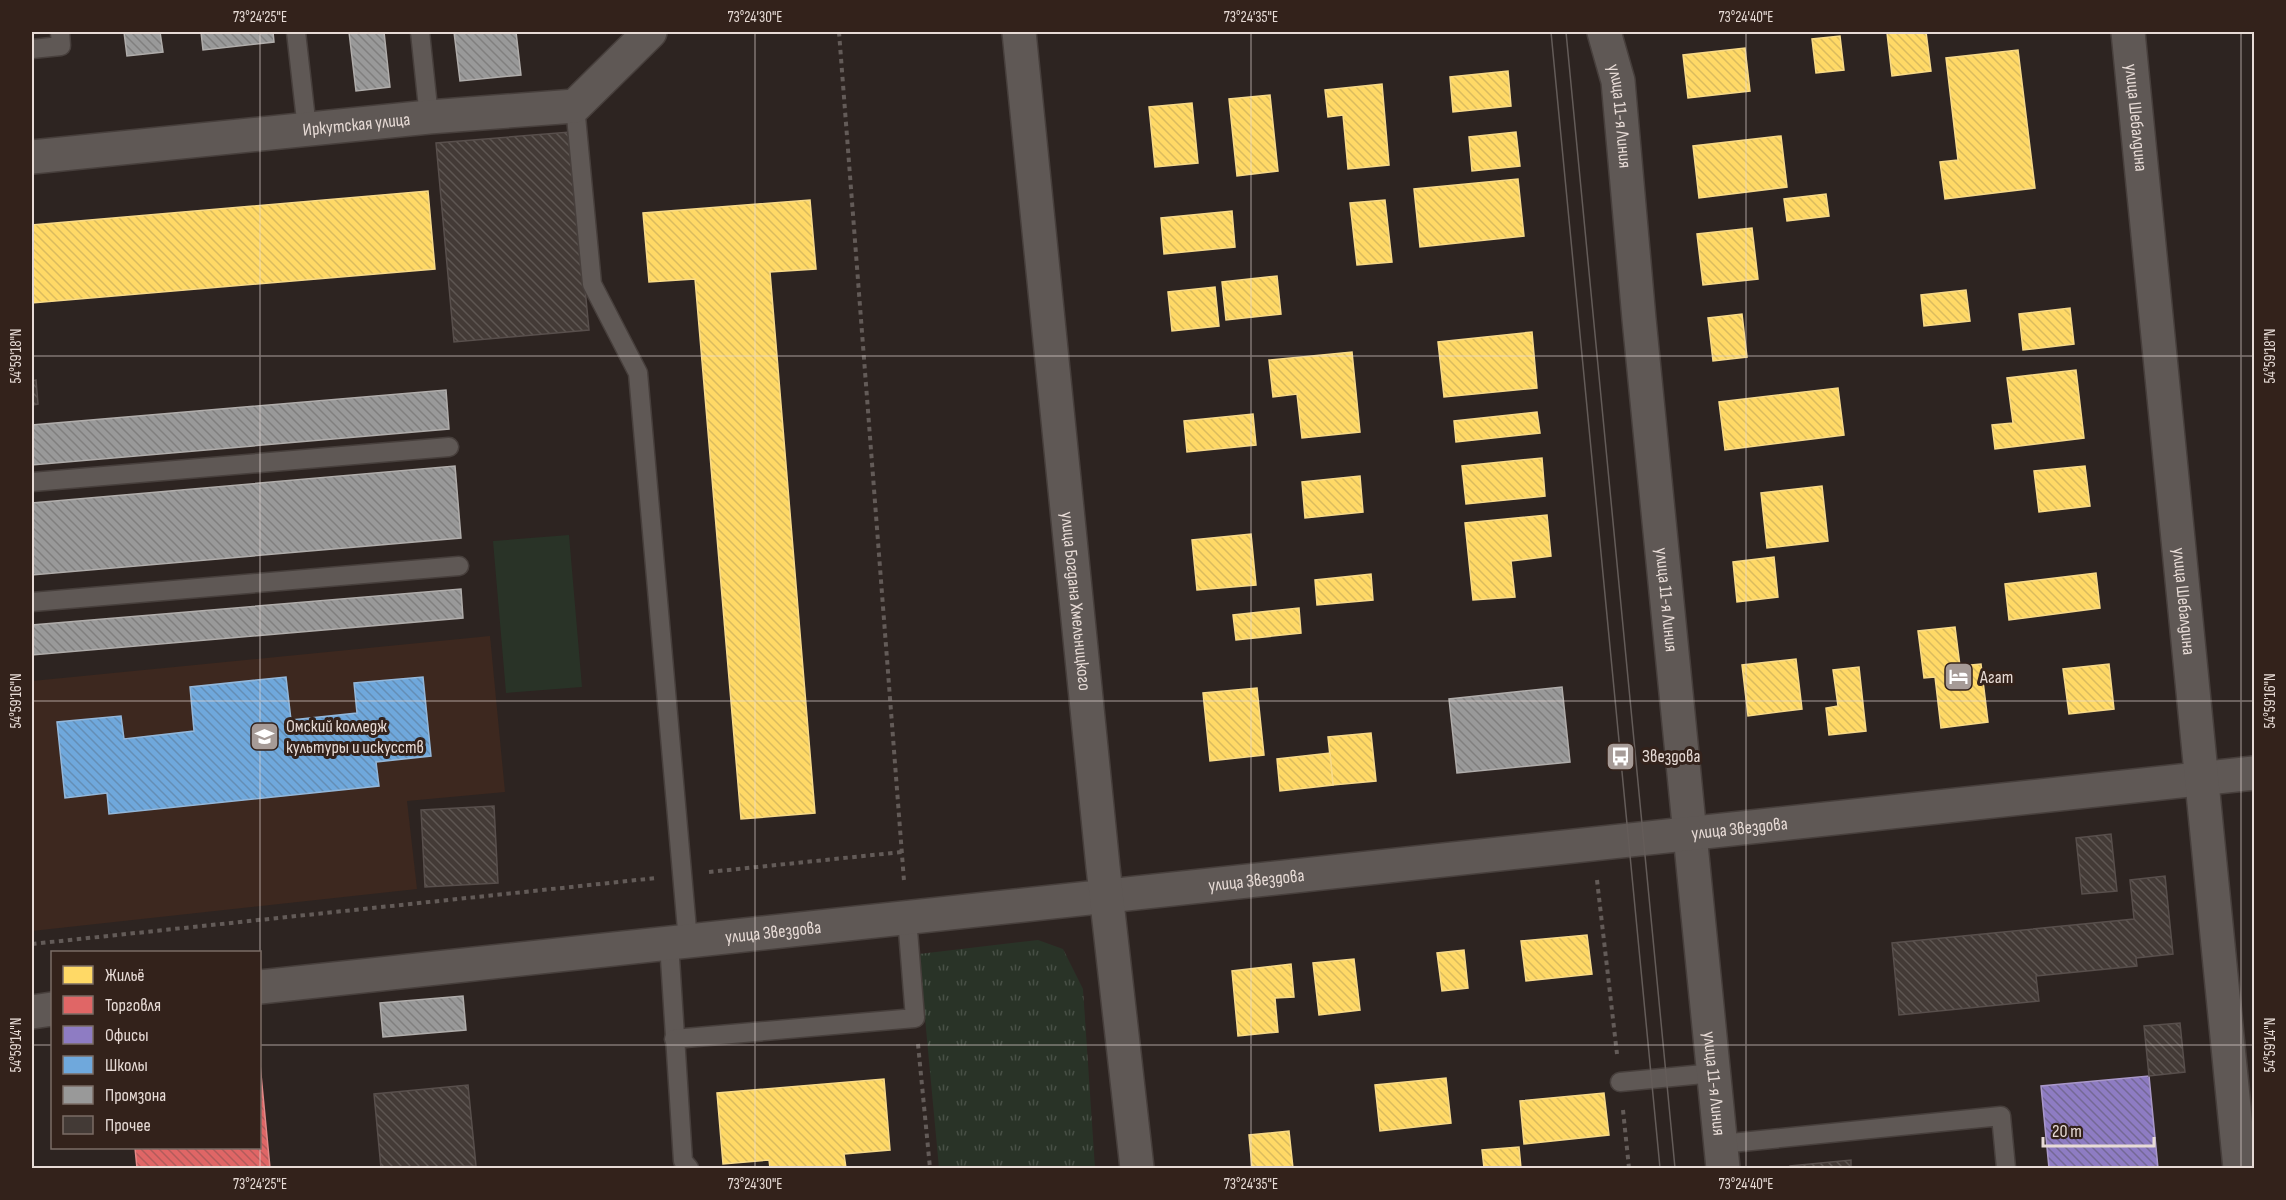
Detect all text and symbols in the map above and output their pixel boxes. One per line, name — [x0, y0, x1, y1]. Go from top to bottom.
text: 73°24'25"E — [233, 8, 287, 27]
text: 73°24'30"E — [727, 8, 783, 27]
text: 73°24'35"E — [1224, 8, 1278, 27]
text: 73°24'40"E — [1718, 8, 1774, 27]
street label: улица 11-я Линия — [1603, 62, 1636, 169]
street label: улица Шебалдина — [2120, 63, 2152, 172]
street label: Иркутская улица — [302, 109, 411, 141]
text: 54°59'18"N — [7, 328, 26, 384]
text: 54°59'18"N — [2261, 328, 2280, 384]
street label: улица Богдана Хмельницкого — [1056, 511, 1095, 692]
street label: улица 11-я Линия — [1651, 547, 1682, 653]
street label: улица Шебалдина — [2168, 547, 2199, 656]
hotel icon: Агат — [1943, 661, 1975, 693]
place label: Агат — [1979, 667, 2013, 688]
text: 54°59'16"N — [7, 673, 26, 729]
text: 54°59'16"N — [2261, 673, 2280, 729]
place label: Омский колледж культуры и искусств — [286, 716, 424, 758]
school or university icon: Омский колледж культуры и искусств — [249, 720, 281, 752]
bus stop icon: Звездова — [1605, 740, 1637, 772]
place label: Звездова — [1642, 746, 1701, 767]
street label: улица Звездова — [1690, 813, 1789, 844]
street label: улица Звездова — [1207, 865, 1306, 896]
street label: улица Звездова — [724, 917, 822, 948]
legend — [51, 951, 261, 1149]
text: Жильё — [105, 965, 145, 986]
text: Торговля — [105, 995, 161, 1016]
text: 54°59'14"N — [7, 1018, 26, 1072]
text: 54°59'14"N — [2261, 1018, 2280, 1072]
text: Офисы — [105, 1025, 149, 1046]
street label: улица 11-я Линия — [1699, 1030, 1730, 1136]
text: Школы — [105, 1055, 148, 1076]
text: Промзона — [105, 1085, 166, 1106]
scale bar — [2043, 1110, 2154, 1148]
text: Прочее — [105, 1115, 151, 1136]
text: 20 m — [2052, 1121, 2082, 1142]
text: 73°24'25"E — [233, 1175, 287, 1194]
text: 73°24'30"E — [727, 1175, 783, 1194]
text: 73°24'35"E — [1224, 1175, 1278, 1194]
text: 73°24'40"E — [1718, 1175, 1774, 1194]

